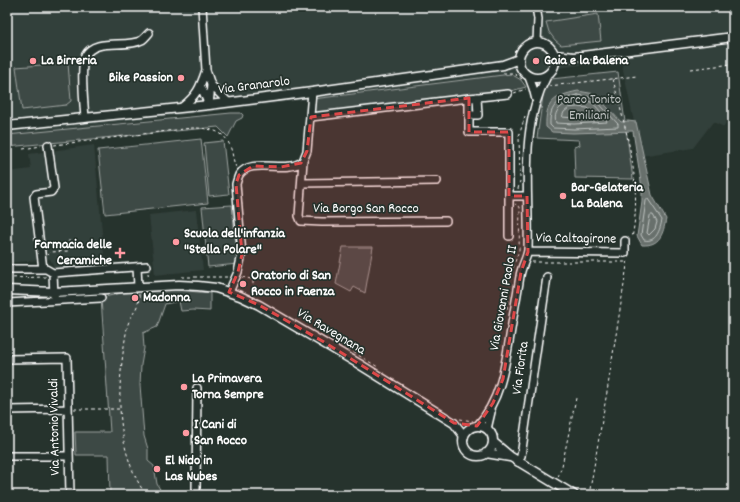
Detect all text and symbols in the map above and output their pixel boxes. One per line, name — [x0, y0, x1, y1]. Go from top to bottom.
place label: La Birreria — [41, 51, 98, 71]
place label: Gaia e la Balena — [544, 51, 630, 71]
marker: La Birreria — [28, 56, 38, 66]
marker: Gaia e la Balena — [531, 56, 541, 66]
place label: Bike Passion — [109, 68, 174, 88]
street label: Via Granarolo — [217, 72, 291, 100]
marker: Bike Passion — [176, 73, 186, 83]
park label: Parco Tonito Emiliani — [557, 90, 621, 126]
place label: Bar-Gelateria La Balena — [571, 178, 644, 214]
marker: Bar-Gelateria La Balena — [558, 191, 568, 201]
street label: Via Borgo San Rocco — [313, 199, 419, 219]
place label: Scuola dell'infanzia "Stella Polare" — [184, 224, 286, 260]
street label: Via Caltagirone — [536, 228, 616, 250]
place label: Farmacia delle Ceramiche — [34, 235, 112, 271]
marker: Scuola dell'infanzia "Stella Polare" — [171, 237, 181, 247]
street label: Via Giovanni Paolo II — [485, 243, 523, 352]
marker: Farmacia delle Ceramiche — [115, 248, 125, 258]
place label: Oratorio di San Rocco in Faenza — [251, 266, 336, 302]
marker: Oratorio di San Rocco in Faenza — [238, 279, 248, 289]
place label: Madonna — [143, 288, 192, 308]
marker: Madonna — [130, 293, 140, 303]
street label: Via Ravegnana — [293, 304, 369, 361]
street label: Via Fiorita — [507, 340, 535, 396]
place label: La Primavera Torna Sempre — [192, 369, 264, 405]
street label: Via Antonio Vivaldi — [44, 378, 66, 476]
marker: La Primavera Torna Sempre — [179, 382, 189, 392]
place label: I Cani di San Rocco — [194, 415, 247, 451]
marker: I Cani di San Rocco — [181, 428, 191, 438]
place label: El Nido in Las Nubes — [165, 451, 218, 487]
marker: El Nido in Las Nubes — [152, 464, 162, 474]

